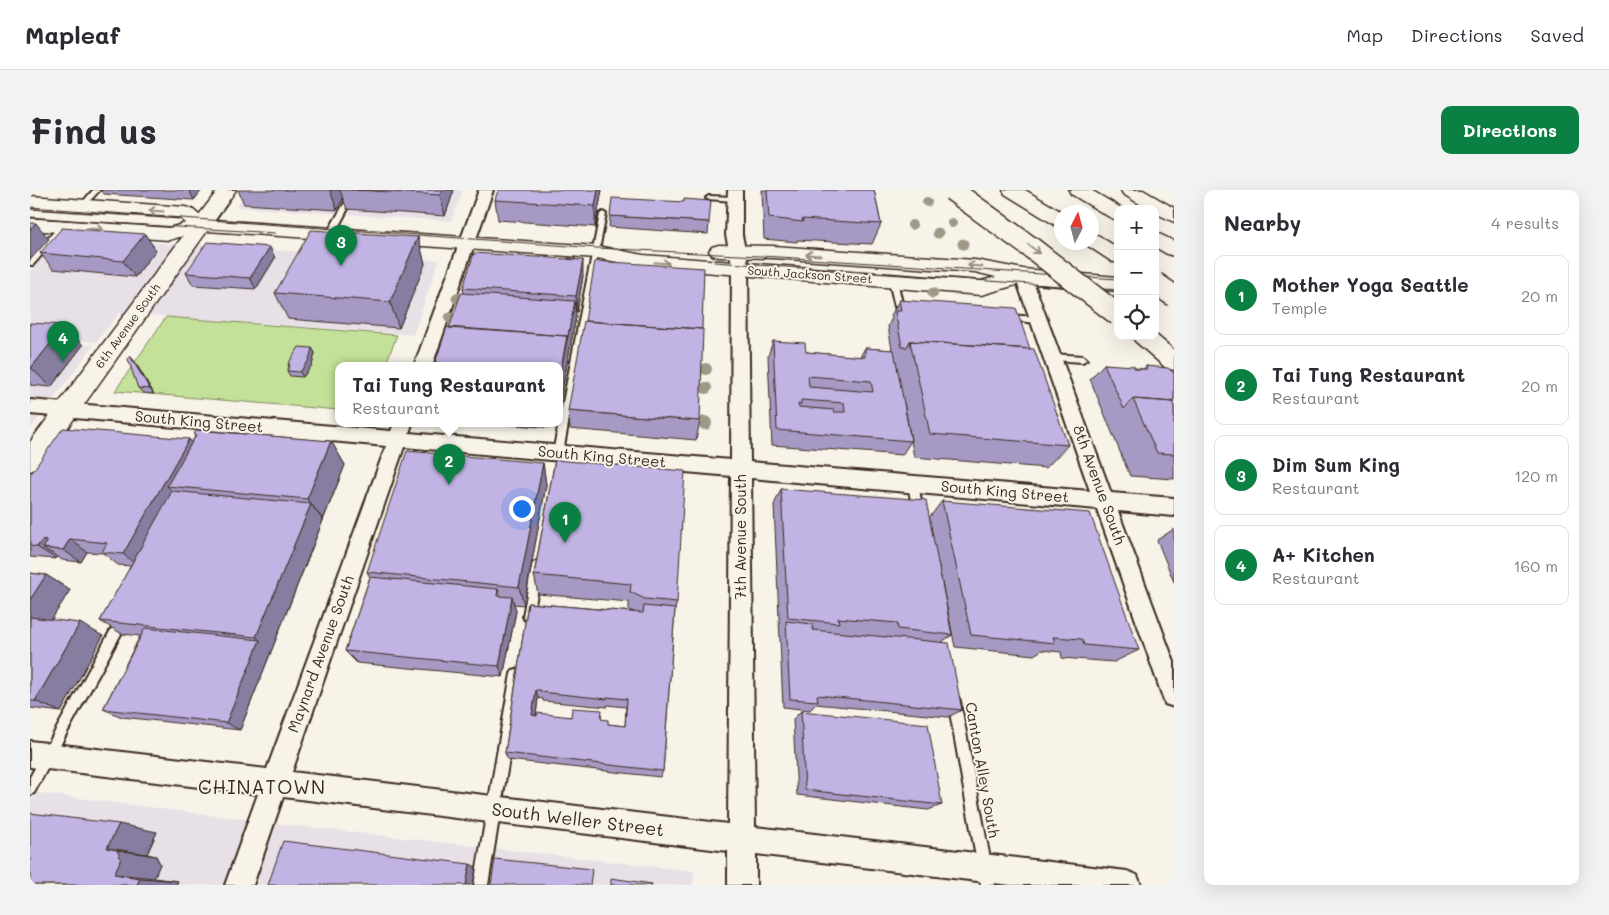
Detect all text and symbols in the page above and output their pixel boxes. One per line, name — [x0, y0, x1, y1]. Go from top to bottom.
text: Mapleaf — [25, 19, 120, 50]
text: Map — [1346, 23, 1383, 47]
text: Directions — [1411, 23, 1503, 47]
text: Saved — [1531, 23, 1584, 47]
button: Directions — [1441, 106, 1579, 154]
text: Find us — [30, 107, 157, 153]
north arrow — [1054, 205, 1099, 250]
map controls — [1114, 205, 1159, 340]
button: + — [1114, 205, 1159, 250]
one-way arrow — [149, 206, 165, 216]
text: Nearby — [1224, 209, 1301, 236]
text: 4 results — [1491, 212, 1559, 233]
one-way arrow — [88, 224, 104, 233]
pin: 3 — [325, 225, 357, 266]
one-way arrow — [1027, 244, 1041, 254]
button: − — [1114, 250, 1159, 295]
one-way arrow — [805, 251, 821, 260]
one-way arrow — [654, 258, 670, 268]
one-way arrow — [967, 261, 983, 271]
street label: South Jackson Street — [747, 262, 873, 286]
text: Mother Yoga Seattle — [1272, 272, 1468, 297]
street label: 6th Avenue South — [91, 280, 163, 371]
text: 1 — [1237, 285, 1245, 306]
text: 20 m — [1521, 285, 1558, 306]
button: locate — [1114, 295, 1159, 340]
text: Temple — [1272, 297, 1327, 318]
pin: 4 — [47, 321, 79, 362]
popup — [335, 362, 563, 427]
text: Tai Tung Restaurant — [1272, 362, 1465, 387]
text: Tai Tung Restaurant — [352, 372, 546, 397]
text: 2 — [1237, 375, 1245, 396]
text: 20 m — [1521, 375, 1558, 396]
text: Restaurant — [1272, 387, 1360, 408]
text: Restaurant — [352, 397, 440, 418]
street label: South King Street — [134, 405, 264, 437]
street label: 8th Avenue South — [1069, 422, 1131, 547]
street label: South King Street — [537, 440, 667, 472]
pin: 2 — [433, 444, 465, 485]
text: Dim Sum King — [1272, 452, 1400, 477]
text: 3 — [1236, 465, 1246, 486]
text: 120 m — [1514, 465, 1558, 486]
street label: 7th Avenue South — [730, 474, 750, 600]
street label: South King Street — [940, 475, 1070, 507]
text: Restaurant — [1272, 477, 1360, 498]
your location — [509, 496, 535, 522]
pin: 1 — [549, 502, 581, 543]
text: A+ Kitchen — [1272, 542, 1375, 567]
text: 4 — [1236, 555, 1246, 576]
text: 160 m — [1513, 555, 1558, 576]
text: Restaurant — [1272, 567, 1360, 588]
street label: Maynard Avenue South — [282, 572, 358, 735]
street label: Canton Alley South — [961, 700, 1005, 839]
district label: CHINATOWN — [198, 774, 326, 799]
street label: South Weller Street — [490, 797, 666, 842]

